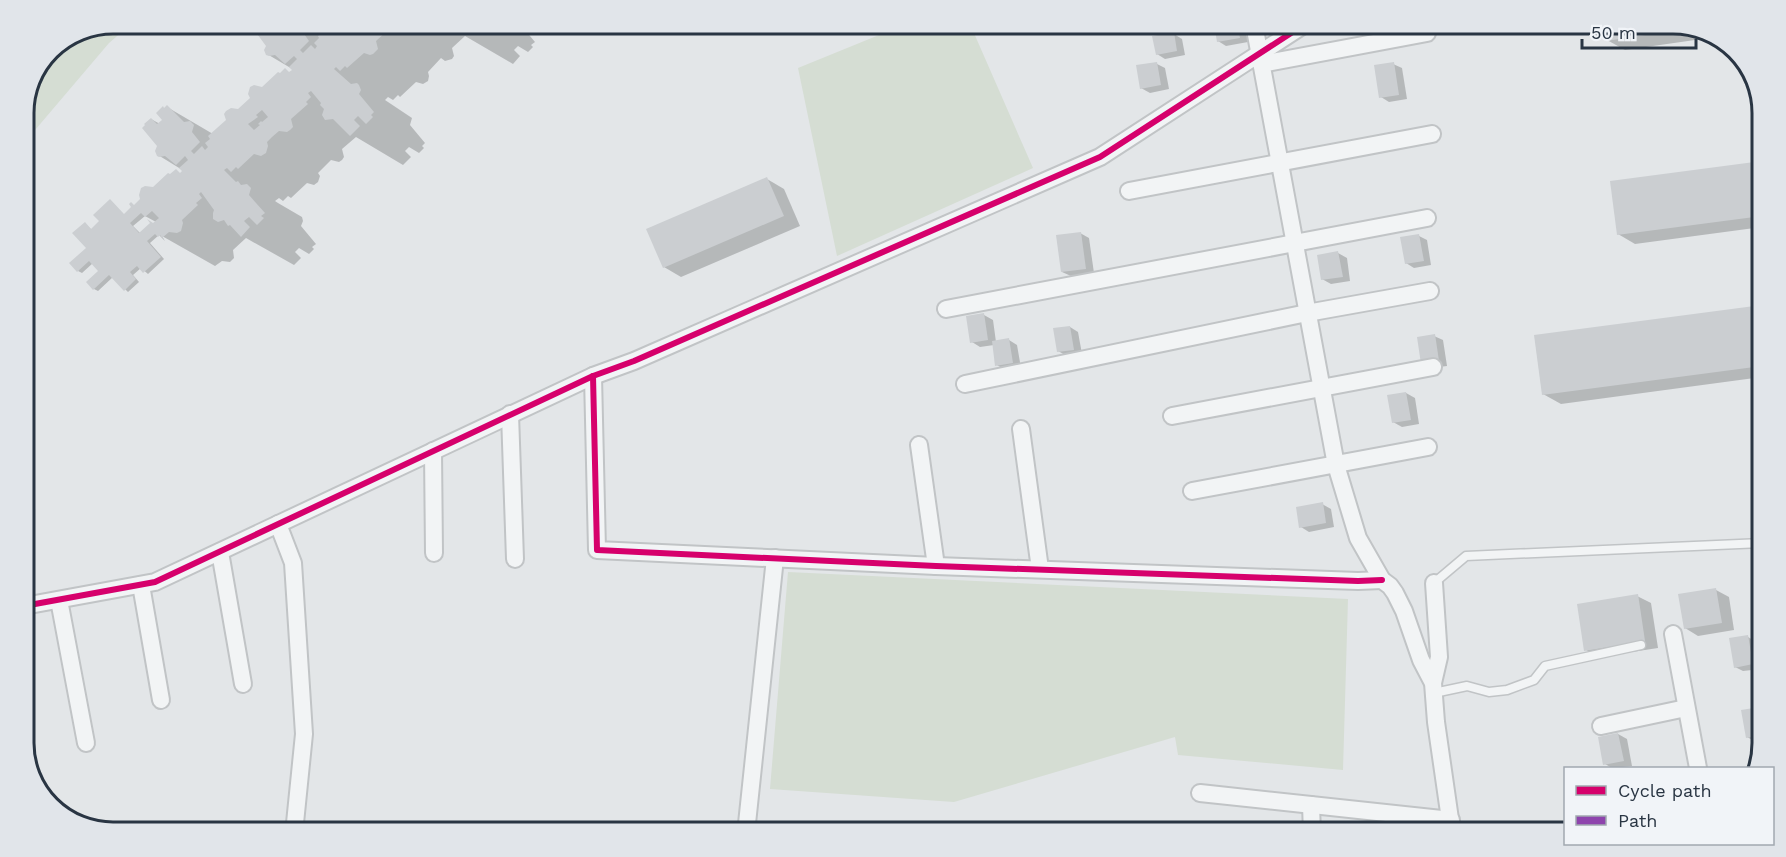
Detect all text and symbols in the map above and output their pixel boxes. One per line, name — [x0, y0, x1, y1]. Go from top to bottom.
scale bar — [1582, 12, 1696, 50]
text: 50 m — [1591, 22, 1636, 43]
legend — [1564, 767, 1774, 845]
text: Cycle path — [1618, 780, 1712, 801]
text: Path — [1618, 810, 1658, 831]

